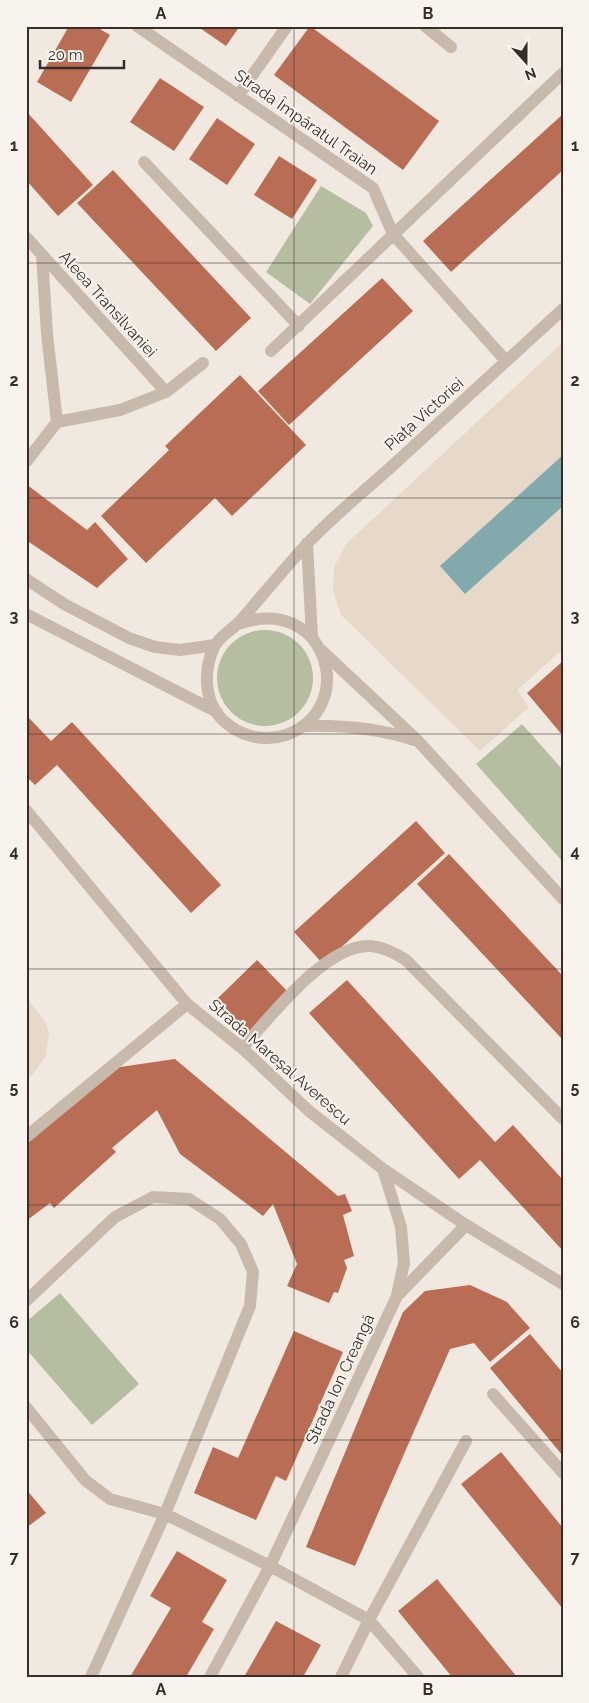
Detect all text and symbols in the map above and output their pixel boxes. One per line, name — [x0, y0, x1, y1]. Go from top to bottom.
text: A — [156, 4, 167, 23]
text: B — [423, 4, 434, 23]
scale bar — [40, 38, 124, 70]
north arrow — [502, 38, 552, 88]
text: 20 m — [48, 46, 83, 64]
street label: Strada Împăratul Traian — [231, 65, 382, 179]
text: N — [523, 65, 539, 84]
text: 1 — [10, 136, 18, 155]
text: 1 — [571, 136, 579, 155]
street label: Aleea Transilvaniei — [55, 247, 161, 361]
text: 2 — [9, 371, 19, 390]
text: 2 — [570, 371, 580, 390]
street label: Piața Victoriei — [381, 374, 467, 454]
text: 3 — [10, 607, 19, 626]
text: 3 — [571, 607, 580, 626]
text: 4 — [9, 842, 19, 861]
text: 4 — [570, 842, 580, 861]
street label: Strada Mareșal Averescu — [205, 995, 355, 1129]
text: 5 — [10, 1078, 19, 1097]
text: 5 — [571, 1078, 580, 1097]
street label: Strada Ion Creangă — [302, 1311, 378, 1447]
text: 6 — [9, 1313, 19, 1332]
text: 6 — [570, 1313, 580, 1332]
text: 7 — [10, 1548, 19, 1567]
text: 7 — [571, 1548, 580, 1567]
text: A — [156, 1680, 167, 1699]
text: B — [423, 1680, 434, 1699]

